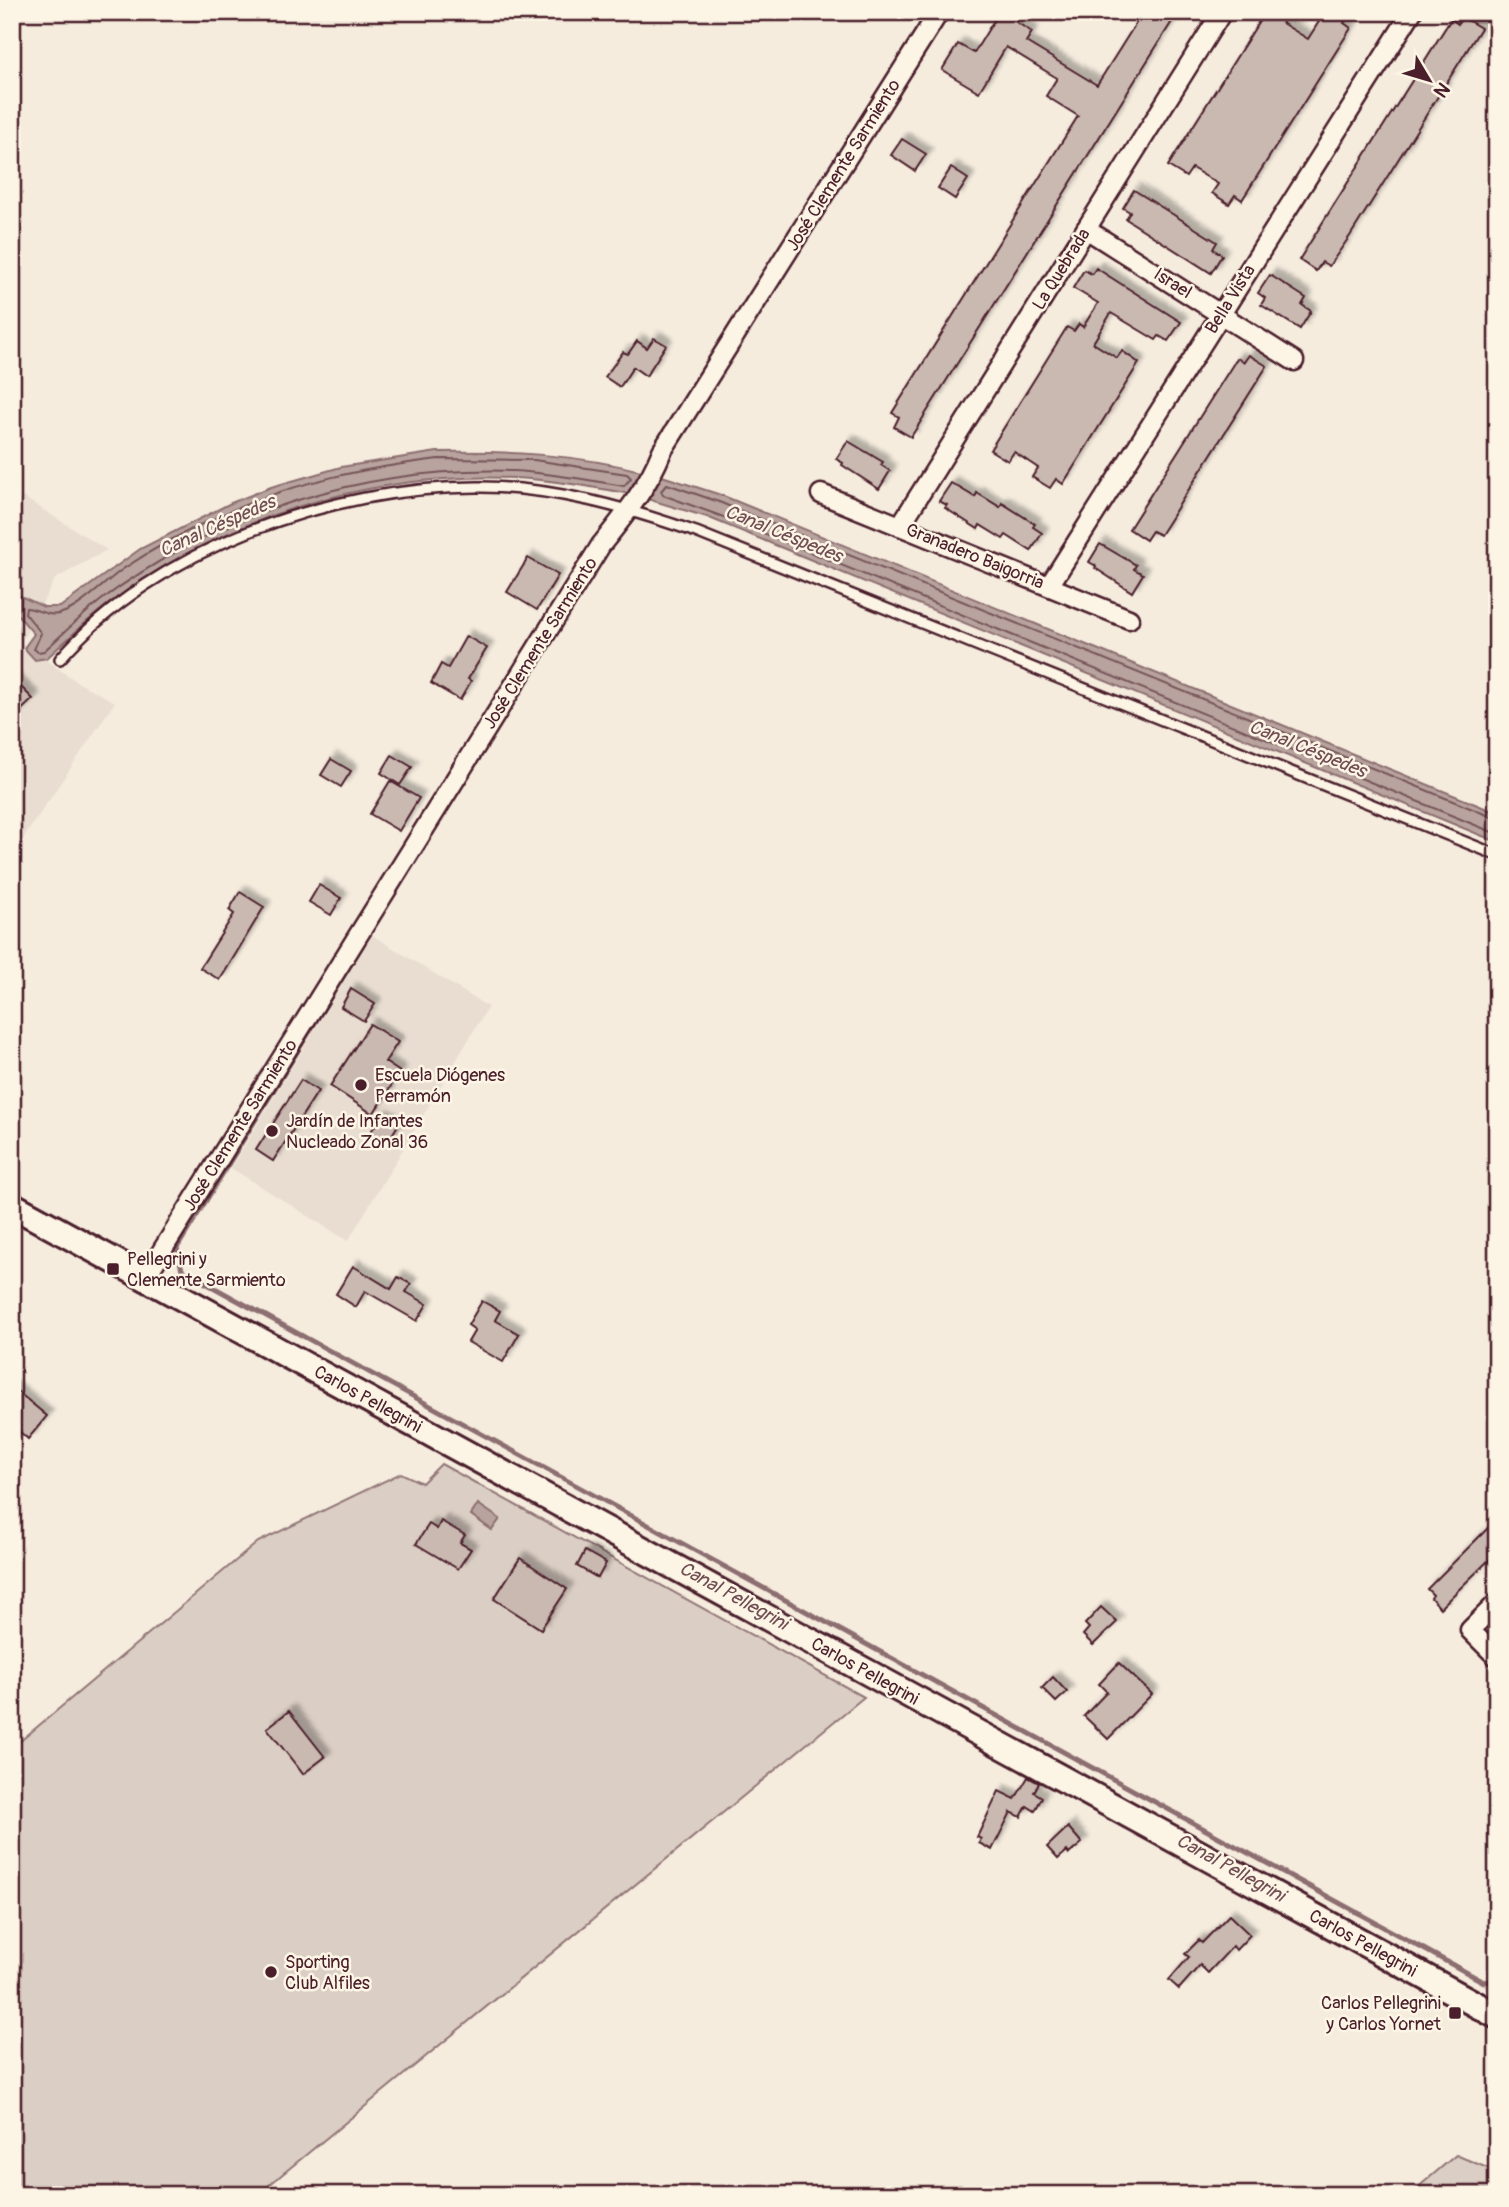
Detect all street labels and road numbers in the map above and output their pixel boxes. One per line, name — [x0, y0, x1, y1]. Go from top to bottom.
street label: José Clemente Sarmiento — [781, 75, 906, 255]
street label: La Quebrada — [1027, 224, 1096, 314]
street label: Bella Vista — [1200, 260, 1261, 338]
street label: Israel — [1149, 263, 1196, 304]
street label: Granadero Baigorria — [902, 518, 1047, 595]
street label: José Clemente Sarmiento — [478, 553, 603, 733]
street label: José Clemente Sarmiento — [178, 1035, 303, 1215]
street label: Carlos Pellegrini — [310, 1360, 426, 1439]
street label: Carlos Pellegrini — [807, 1632, 923, 1711]
street label: Carlos Pellegrini — [1305, 1904, 1421, 1983]

